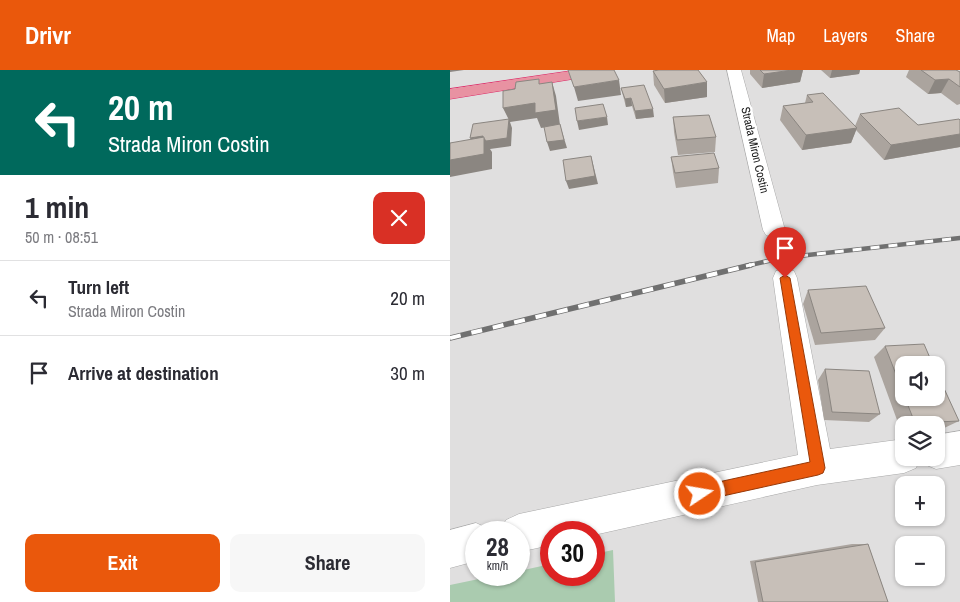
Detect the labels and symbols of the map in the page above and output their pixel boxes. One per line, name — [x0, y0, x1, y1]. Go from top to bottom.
street label: Strada Miron Costin — [737, 105, 773, 195]
pin — [764, 227, 806, 278]
position arrow — [673, 467, 725, 519]
speed limit sign: 30 — [540, 521, 605, 586]

